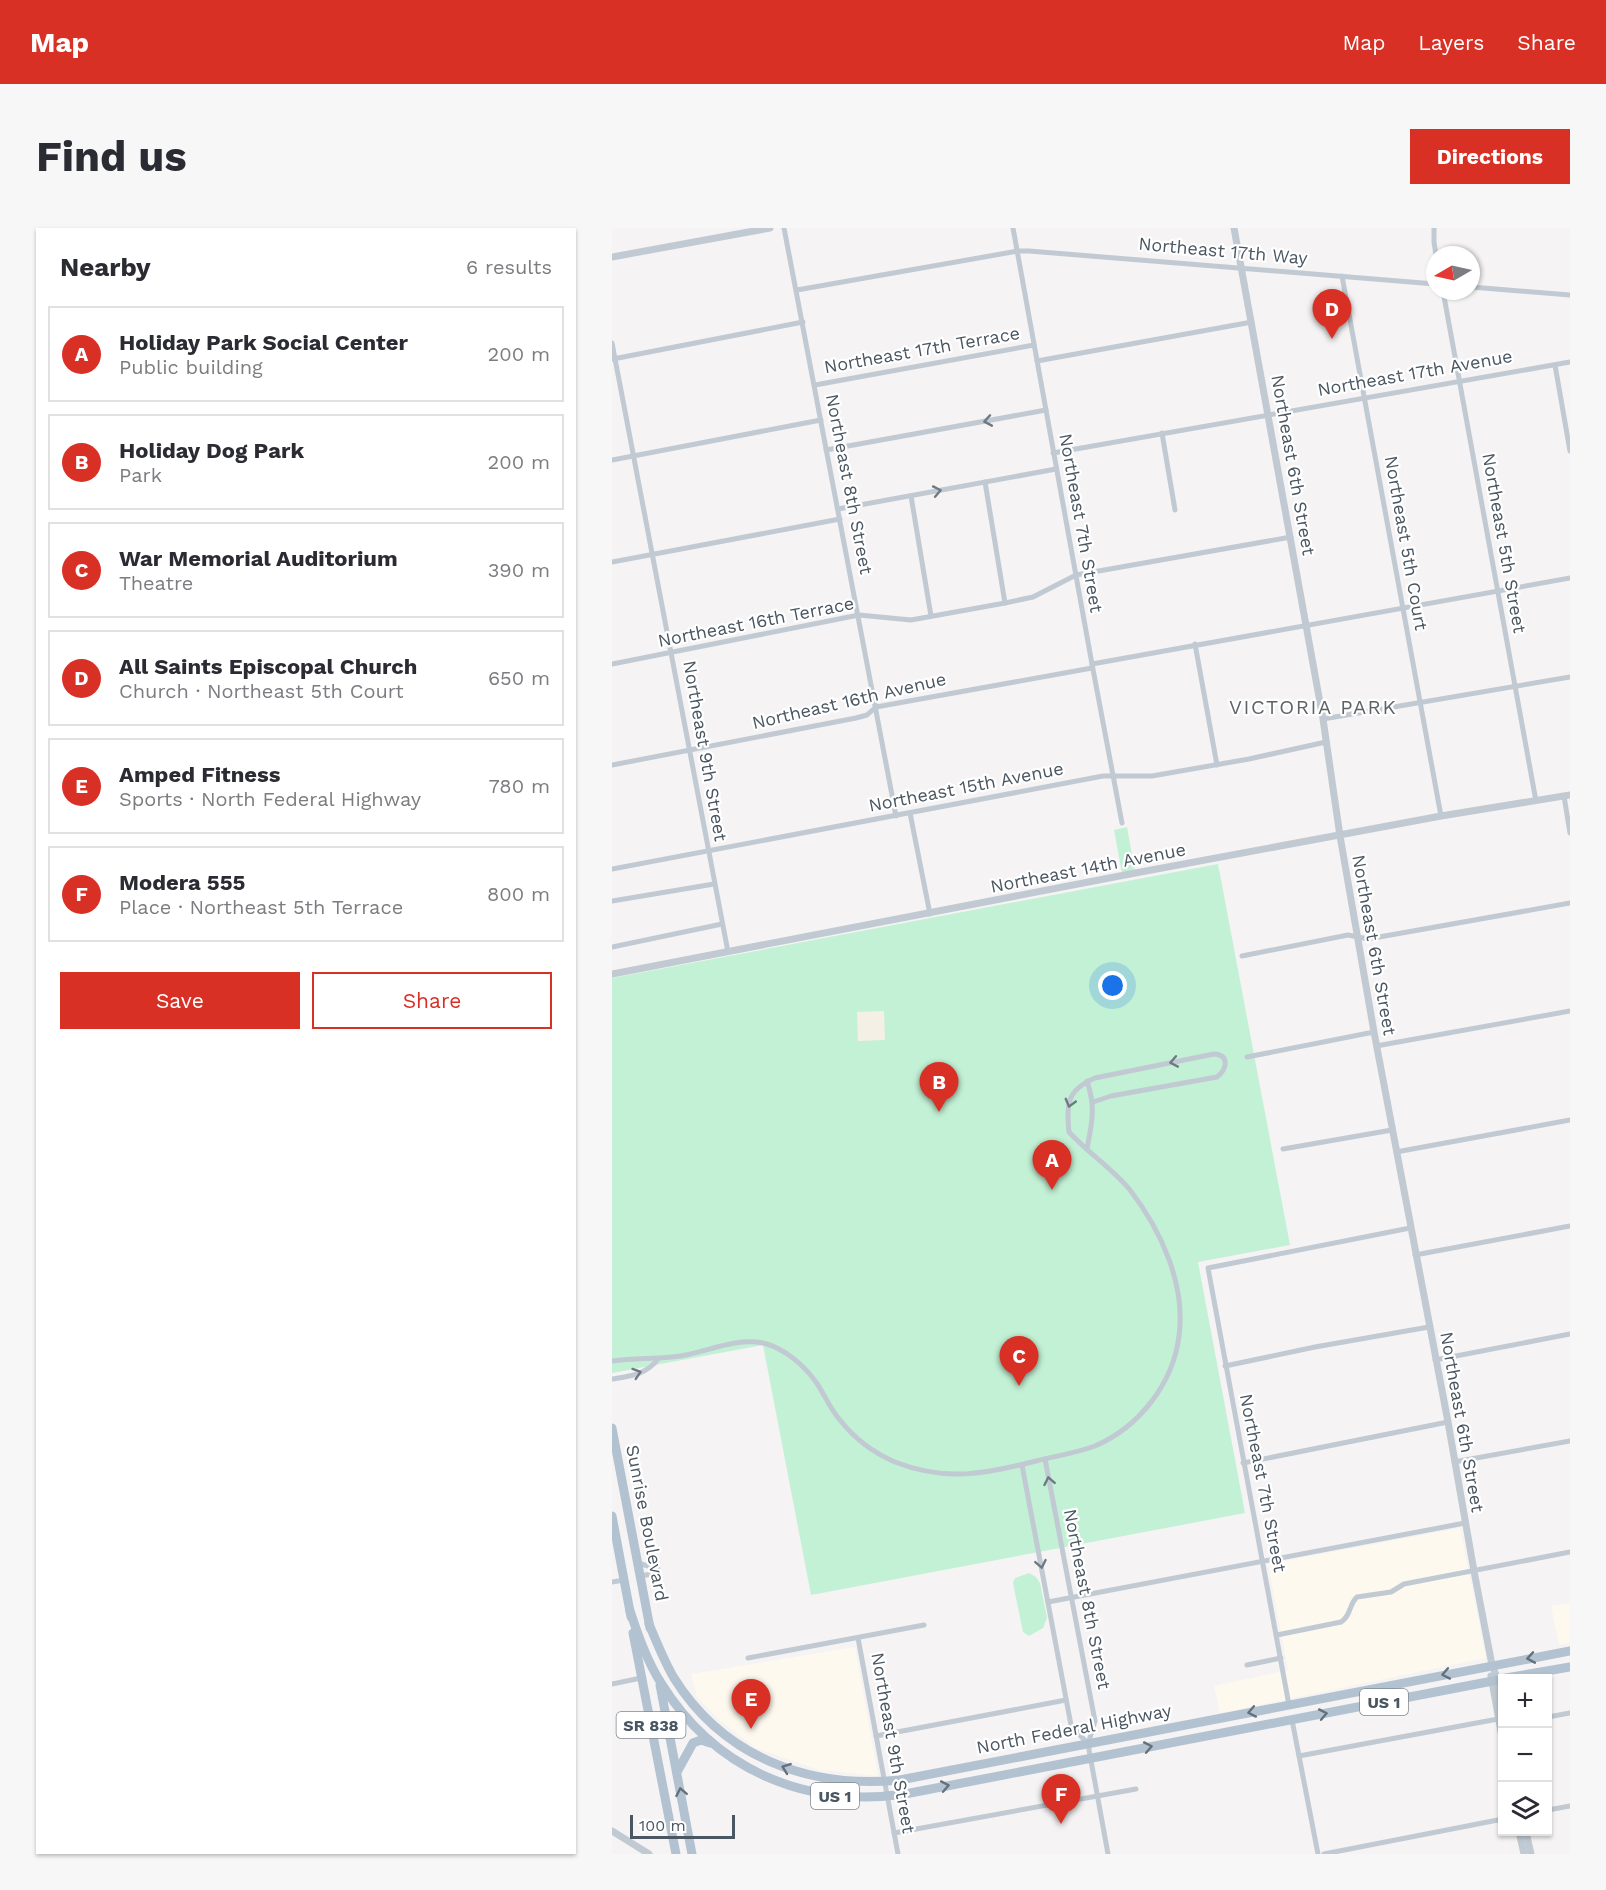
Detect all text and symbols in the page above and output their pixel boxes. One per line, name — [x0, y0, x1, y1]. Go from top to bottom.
text: Map — [30, 26, 89, 59]
text: Map — [1342, 30, 1385, 55]
text: Layers — [1418, 30, 1484, 55]
text: Share — [1517, 30, 1576, 55]
button: Directions — [1410, 129, 1570, 184]
text: Find us — [36, 132, 187, 181]
street label: Northeast 17th Way — [1138, 233, 1309, 268]
north arrow — [1426, 246, 1480, 300]
text: Nearby — [60, 252, 151, 282]
text: 6 results — [466, 255, 552, 279]
pin: D — [1312, 290, 1352, 339]
street label: Northeast 17th Terrace — [822, 322, 1022, 377]
text: Holiday Park Social Center — [119, 330, 408, 355]
text: A — [75, 342, 88, 366]
text: 200 m — [488, 342, 550, 366]
street label: Northeast 17th Avenue — [1316, 345, 1514, 400]
text: Public building — [119, 355, 263, 379]
street label: Northeast 6th Street — [1267, 373, 1320, 557]
street label: Northeast 8th Street — [822, 392, 877, 576]
one-way arrow — [984, 414, 994, 427]
street label: Northeast 7th Street — [1055, 432, 1108, 615]
text: Holiday Dog Park — [119, 438, 304, 463]
text: B — [75, 450, 88, 474]
text: 200 m — [488, 450, 550, 474]
street label: Northeast 5th Street — [1478, 451, 1531, 635]
street label: Northeast 5th Court — [1381, 454, 1432, 632]
text: Park — [119, 463, 162, 487]
one-way arrow — [932, 485, 942, 498]
text: War Memorial Auditorium — [119, 546, 398, 571]
text: C — [75, 558, 88, 582]
text: 390 m — [488, 558, 550, 582]
text: Theatre — [119, 571, 193, 595]
street label: Northeast 16th Terrace — [656, 592, 856, 651]
text: All Saints Episcopal Church — [119, 654, 417, 679]
street label: Northeast 9th Street — [679, 659, 732, 843]
text: D — [74, 666, 89, 690]
text: 650 m — [488, 666, 550, 690]
street label: Northeast 16th Avenue — [750, 668, 948, 733]
text: Church · Northeast 5th Court — [119, 679, 404, 703]
district label: VICTORIA PARK — [1229, 695, 1397, 719]
street label: Northeast 15th Avenue — [867, 757, 1065, 816]
text: Amped Fitness — [119, 762, 281, 787]
text: E — [75, 774, 88, 798]
text: 780 m — [489, 774, 550, 798]
text: Sports · North Federal Highway — [119, 787, 421, 811]
street label: Northeast 14th Avenue — [988, 838, 1187, 897]
street label: Northeast 6th Street — [1348, 853, 1401, 1037]
text: Modera 555 — [119, 870, 245, 895]
text: F — [75, 882, 88, 906]
text: 800 m — [487, 882, 550, 906]
text: Place · Northeast 5th Terrace — [119, 895, 403, 919]
your location — [1098, 971, 1127, 1000]
button: Save — [60, 972, 300, 1029]
button: Share — [312, 972, 552, 1029]
one-way arrow — [1170, 1055, 1180, 1068]
pin: B — [920, 1062, 958, 1112]
one-way arrow — [1065, 1098, 1078, 1108]
pin: A — [1032, 1140, 1072, 1190]
street label: Northeast 6th Street — [1436, 1330, 1489, 1514]
pin: C — [1000, 1336, 1038, 1386]
one-way arrow — [631, 1368, 642, 1380]
street label: Northeast 7th Street — [1236, 1392, 1291, 1574]
street label: Sunrise Boulevard — [622, 1443, 673, 1603]
one-way arrow — [1043, 1476, 1056, 1486]
street label: Northeast 8th Street — [1060, 1507, 1115, 1691]
one-way arrow — [1034, 1558, 1047, 1568]
street label: Northeast 9th Street — [867, 1651, 920, 1835]
one-way arrow — [1526, 1651, 1536, 1664]
one-way arrow — [1441, 1667, 1451, 1680]
map controls — [1498, 1674, 1552, 1836]
button: + — [1498, 1674, 1552, 1728]
pin: E — [732, 1680, 770, 1729]
road number: US 1 — [1360, 1689, 1408, 1715]
street label: North Federal Highway — [975, 1699, 1174, 1758]
one-way arrow — [1247, 1705, 1257, 1718]
one-way arrow — [1318, 1708, 1328, 1721]
road number: SR 838 — [616, 1712, 686, 1738]
button: − — [1498, 1728, 1552, 1782]
one-way arrow — [1143, 1741, 1153, 1754]
one-way arrow — [781, 1763, 792, 1776]
pin: F — [1042, 1774, 1080, 1824]
one-way arrow — [940, 1780, 950, 1793]
button: layers — [1498, 1782, 1552, 1836]
road number: US 1 — [811, 1783, 859, 1809]
one-way arrow — [675, 1788, 687, 1797]
scale bar — [630, 1812, 735, 1840]
text: 100 m — [639, 1816, 686, 1835]

